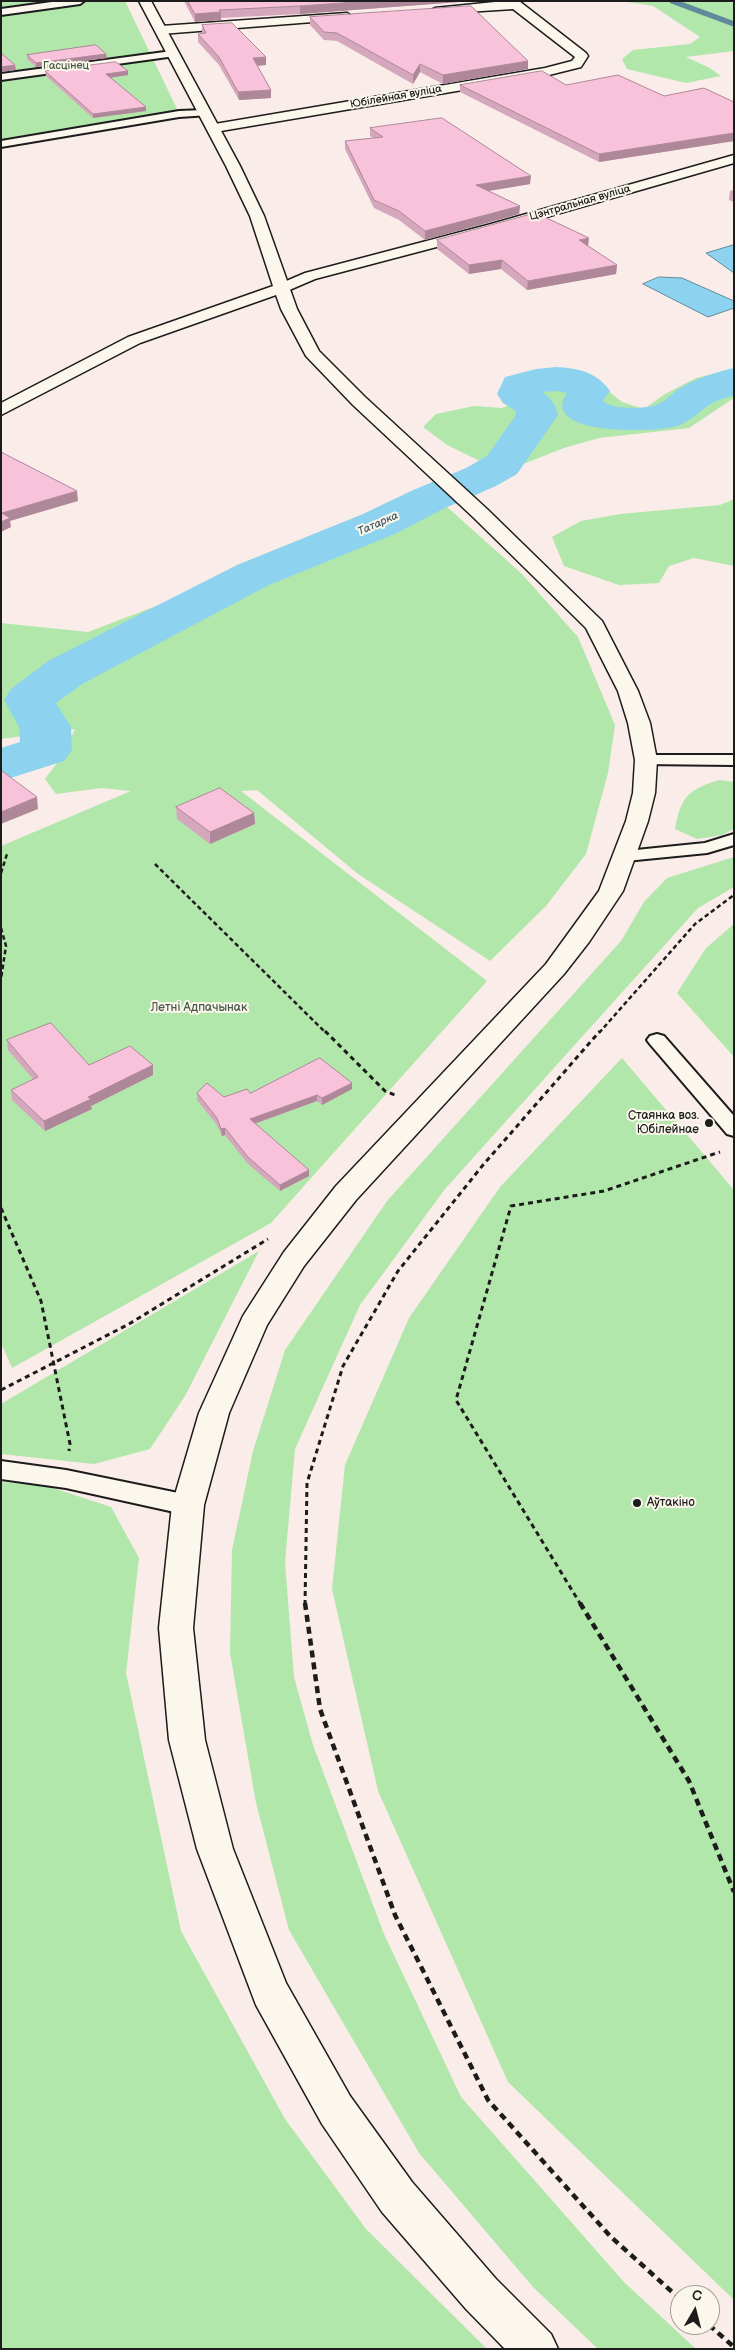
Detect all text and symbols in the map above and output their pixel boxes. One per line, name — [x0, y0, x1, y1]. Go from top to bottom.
park label: Гасцінец — [43, 59, 89, 73]
street label: Юбілейная вуліца — [349, 82, 443, 112]
street label: Цэнтральная вуліца — [528, 182, 632, 224]
water label: Татарка — [356, 509, 400, 539]
park label: Летні Адпачынак — [151, 1001, 247, 1015]
place label: Стаянка воз. Юбілейнае — [628, 1109, 699, 1137]
marker: Стаянка воз. Юбілейнае — [703, 1117, 715, 1129]
place label: Аўтакіно — [647, 1496, 695, 1510]
marker: Аўтакіно — [631, 1497, 643, 1509]
north arrow — [670, 2285, 720, 2335]
text: С — [691, 2287, 703, 2305]

